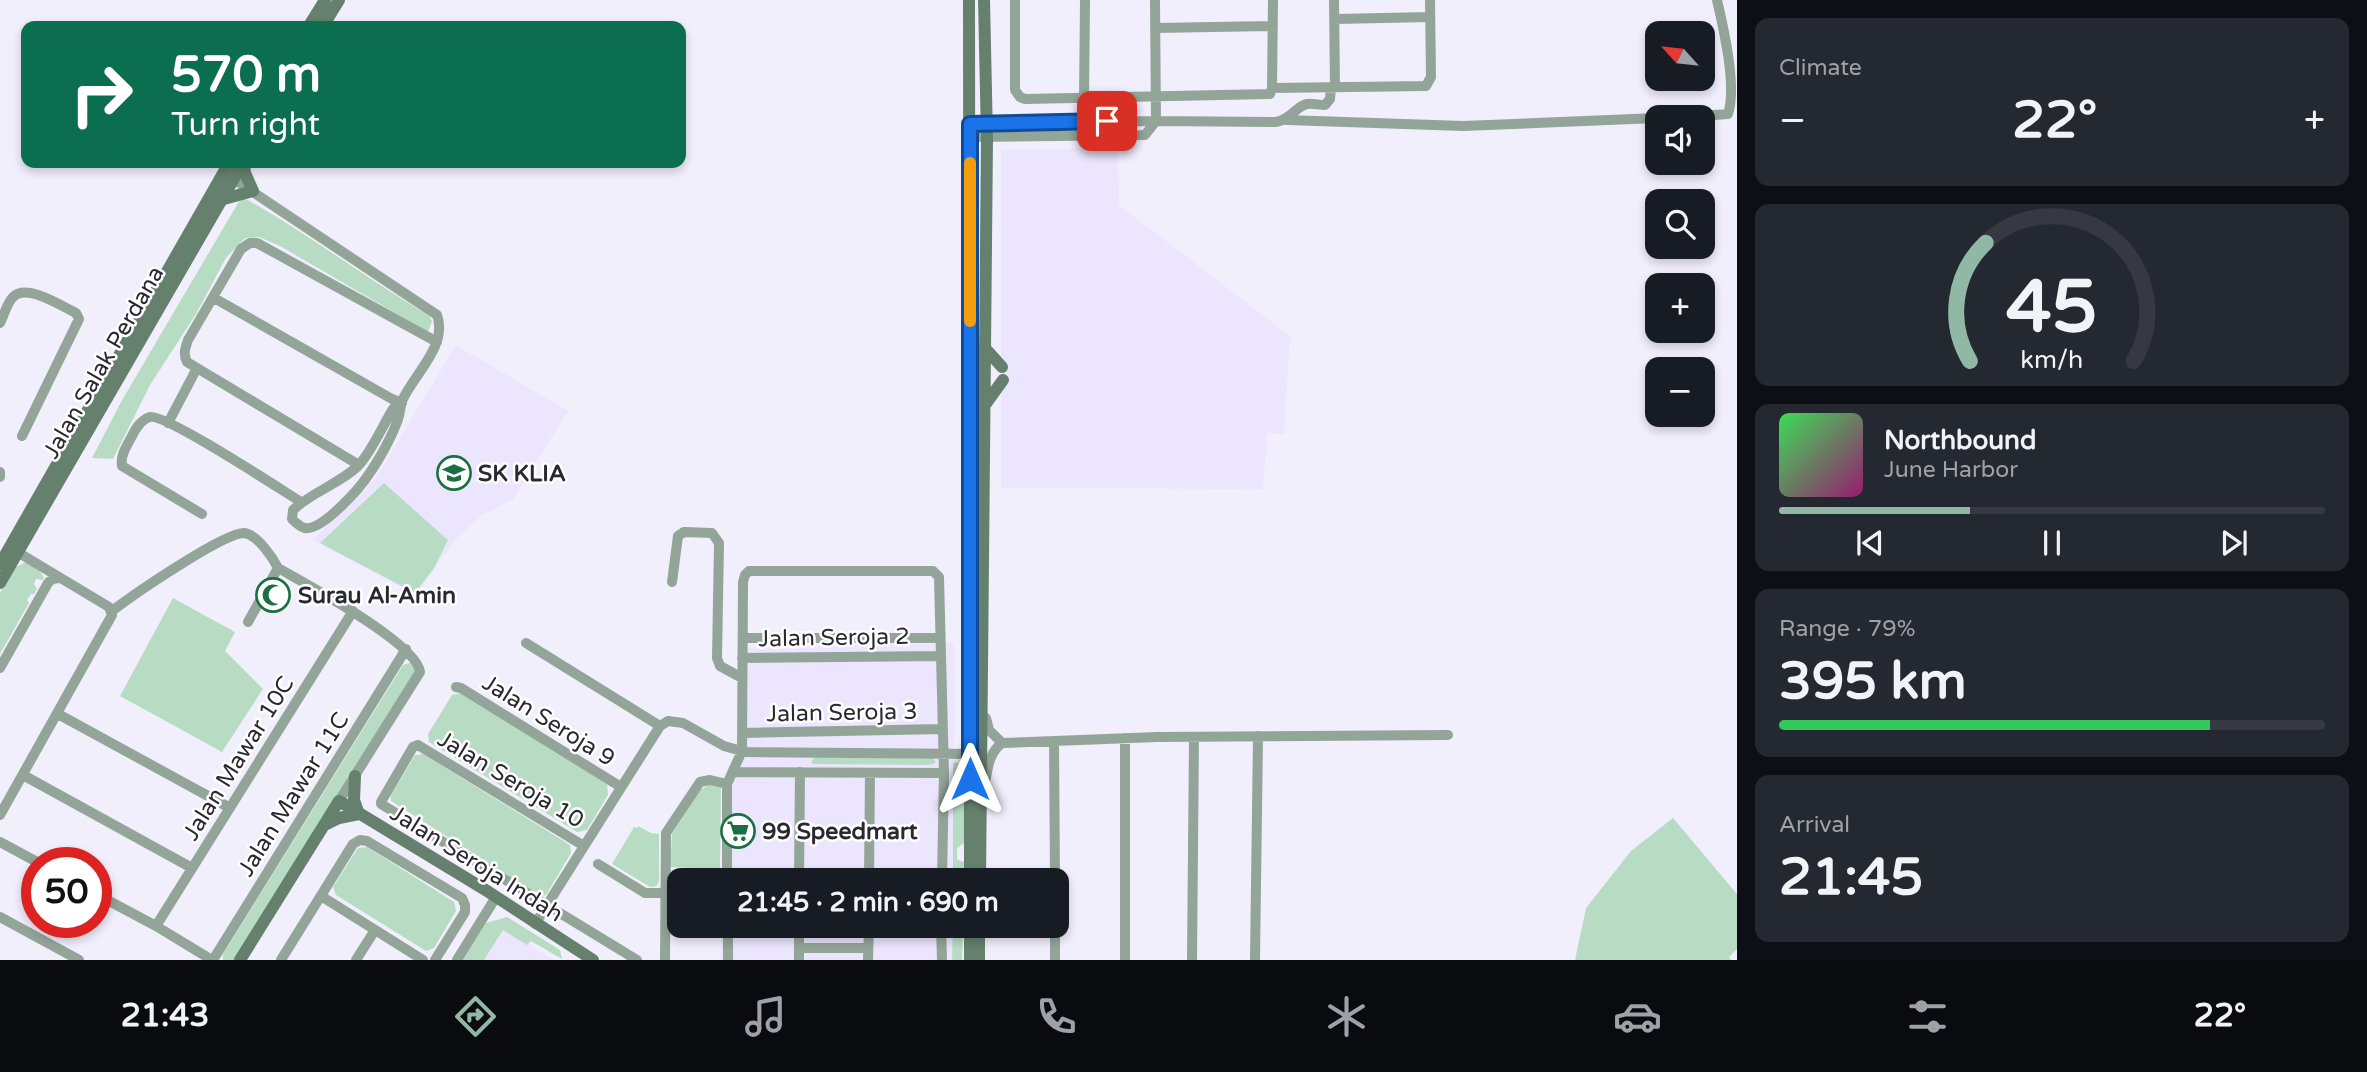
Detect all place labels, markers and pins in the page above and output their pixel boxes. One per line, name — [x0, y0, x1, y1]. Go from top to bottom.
pin — [1077, 91, 1137, 151]
school or university icon: SK KLIA — [435, 454, 473, 492]
place label: SK KLIA — [478, 460, 566, 488]
mosque icon: Surau Al-Amin — [254, 576, 292, 614]
place label: Surau Al-Amin — [298, 582, 456, 610]
supermarket icon: 99 Speedmart — [719, 812, 757, 850]
place label: 99 Speedmart — [762, 818, 918, 846]

